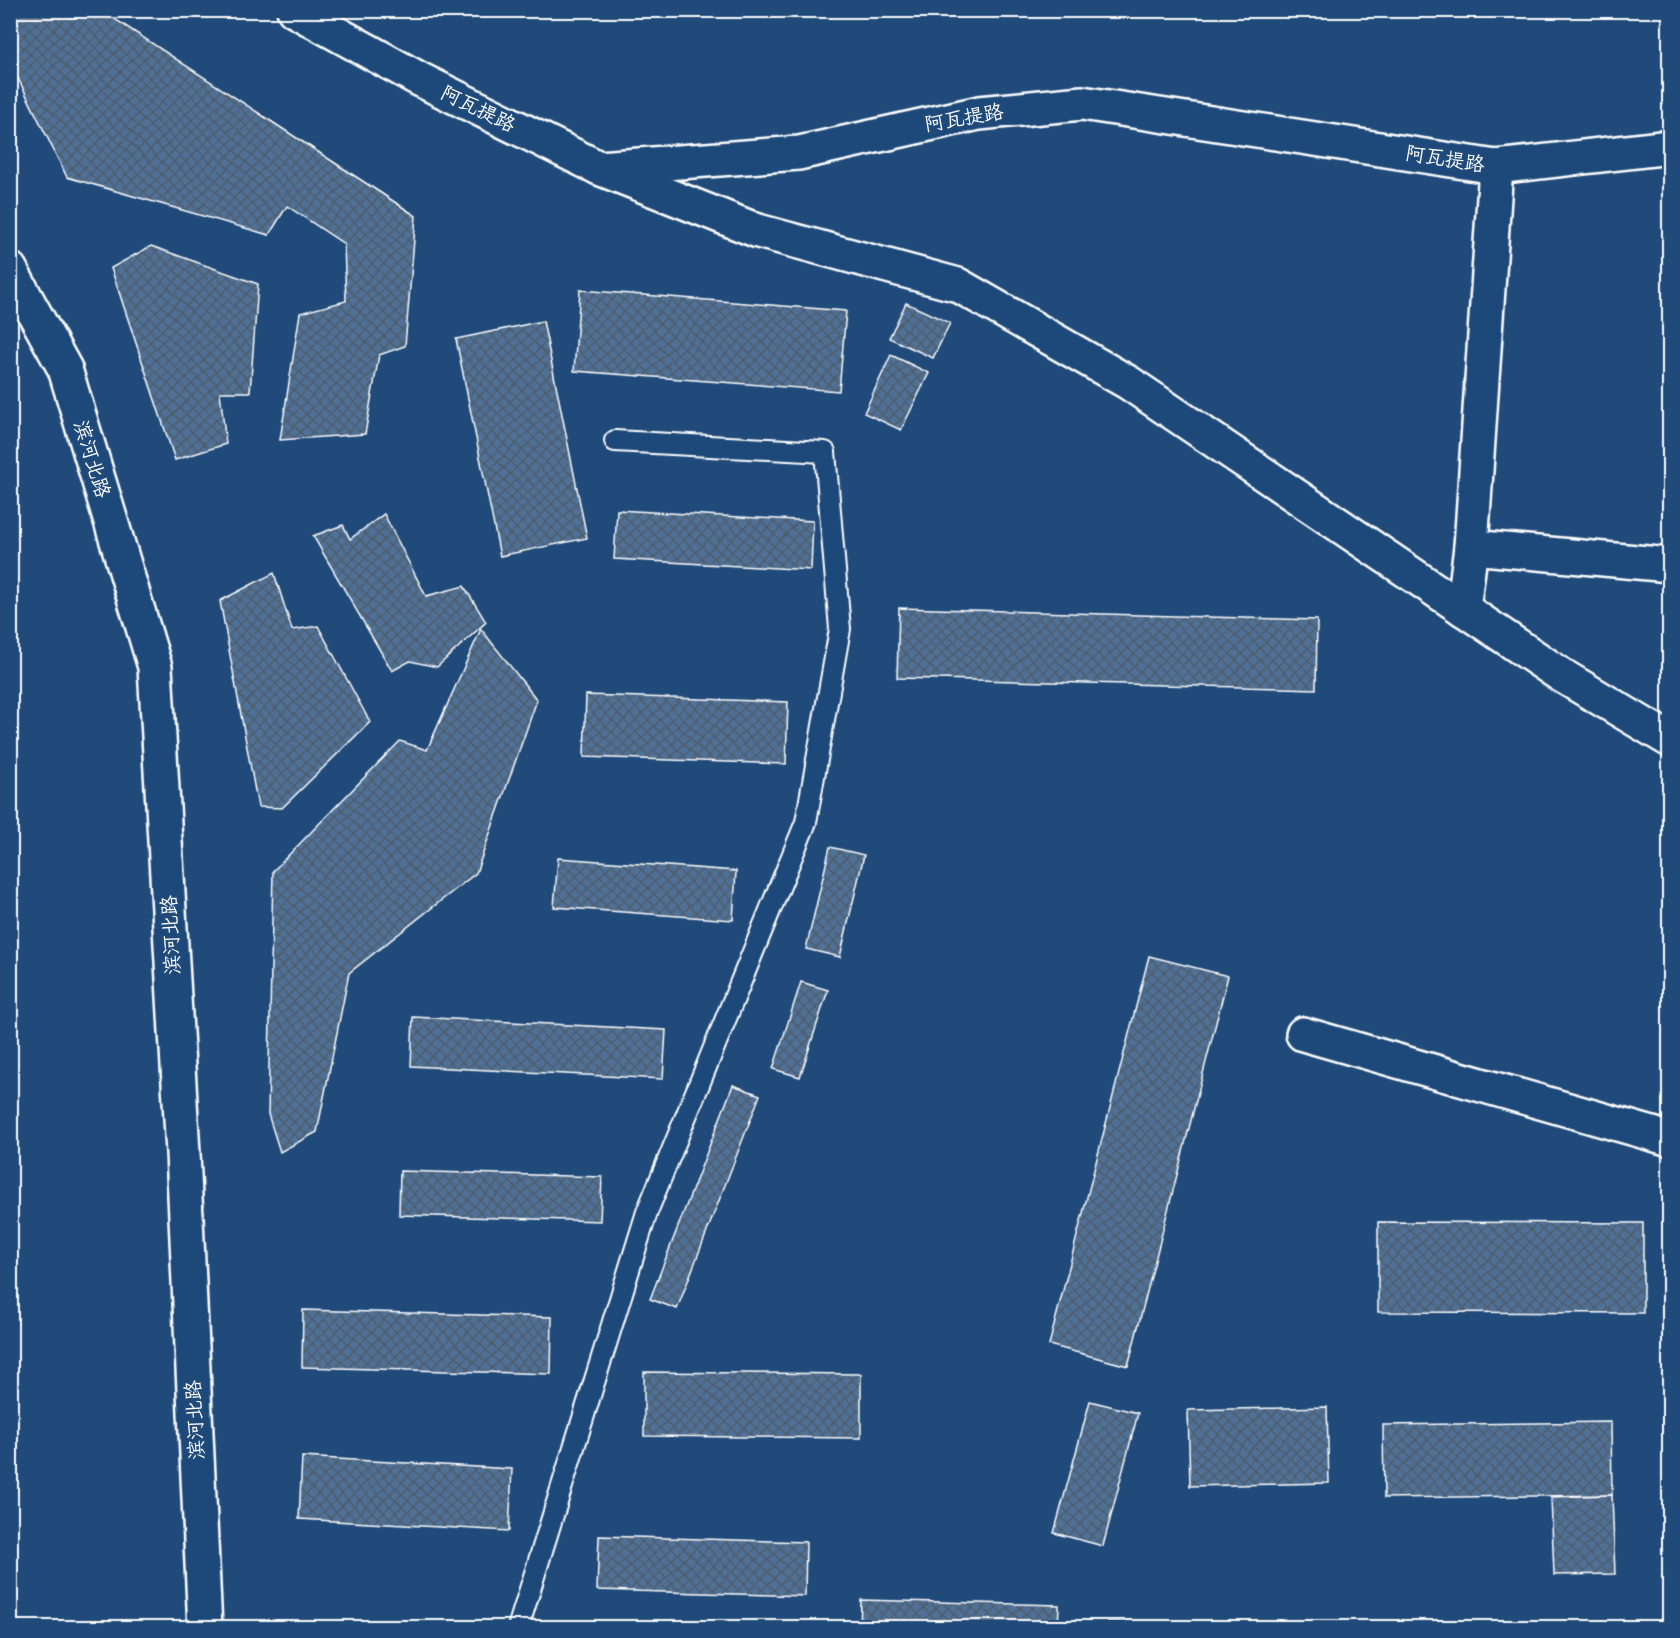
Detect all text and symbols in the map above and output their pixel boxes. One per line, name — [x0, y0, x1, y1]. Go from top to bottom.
street label: 阿瓦提路 — [434, 76, 523, 143]
street label: 阿瓦提路 — [922, 94, 1007, 142]
street label: 阿瓦提路 — [1403, 135, 1488, 183]
street label: 滨河北路 — [64, 416, 121, 503]
street label: 滨河北路 — [151, 893, 191, 976]
street label: 滨河北路 — [175, 1378, 215, 1461]

